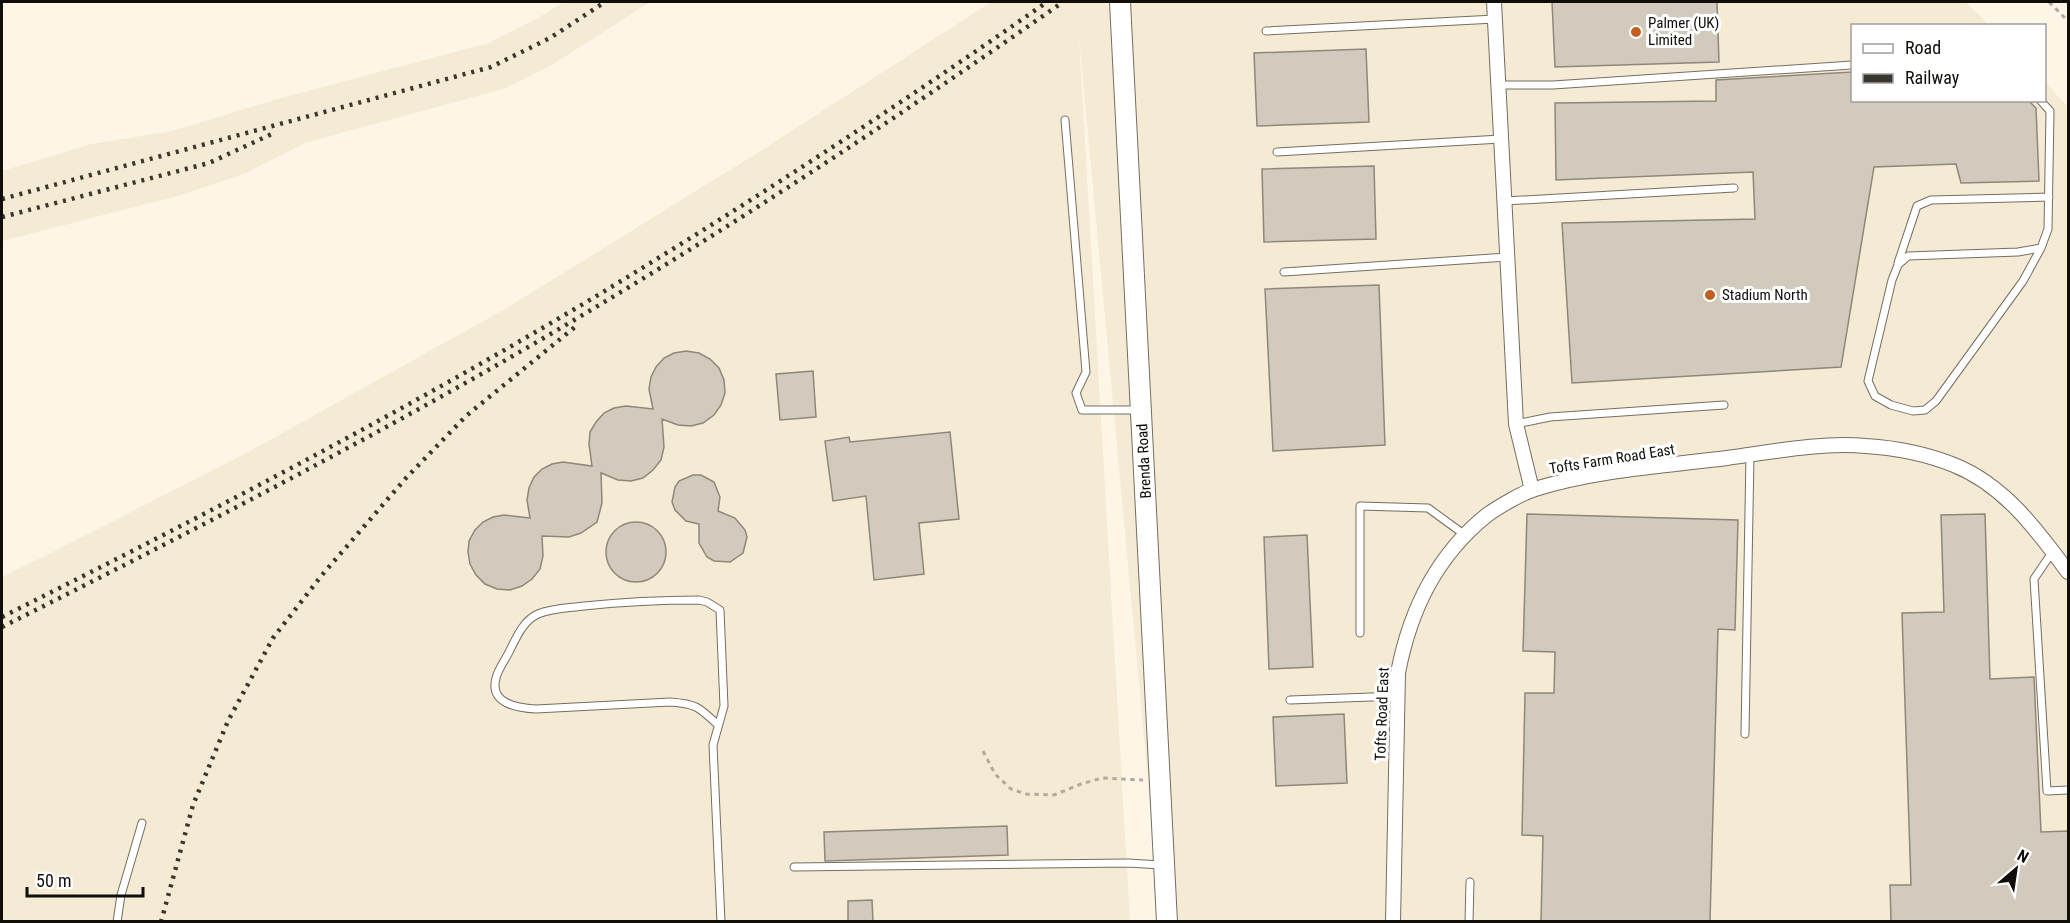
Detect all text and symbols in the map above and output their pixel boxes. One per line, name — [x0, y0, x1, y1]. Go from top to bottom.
place label: Palmer (UK) Limited — [1648, 14, 1719, 49]
legend — [1851, 24, 2046, 102]
marker: Palmer (UK) Limited — [1629, 25, 1643, 39]
text: Road — [1905, 37, 1941, 58]
text: Railway — [1905, 67, 1960, 88]
place label: Stadium North — [1722, 286, 1808, 304]
marker: Stadium North — [1703, 288, 1717, 302]
street label: Brenda Road — [1133, 423, 1155, 499]
street label: Tofts Farm Road East — [1548, 440, 1676, 478]
street label: Tofts Road East — [1371, 667, 1393, 761]
north arrow — [1986, 839, 2046, 899]
text: N — [2014, 846, 2032, 867]
scale bar — [27, 860, 142, 898]
text: 50 m — [36, 870, 71, 891]

